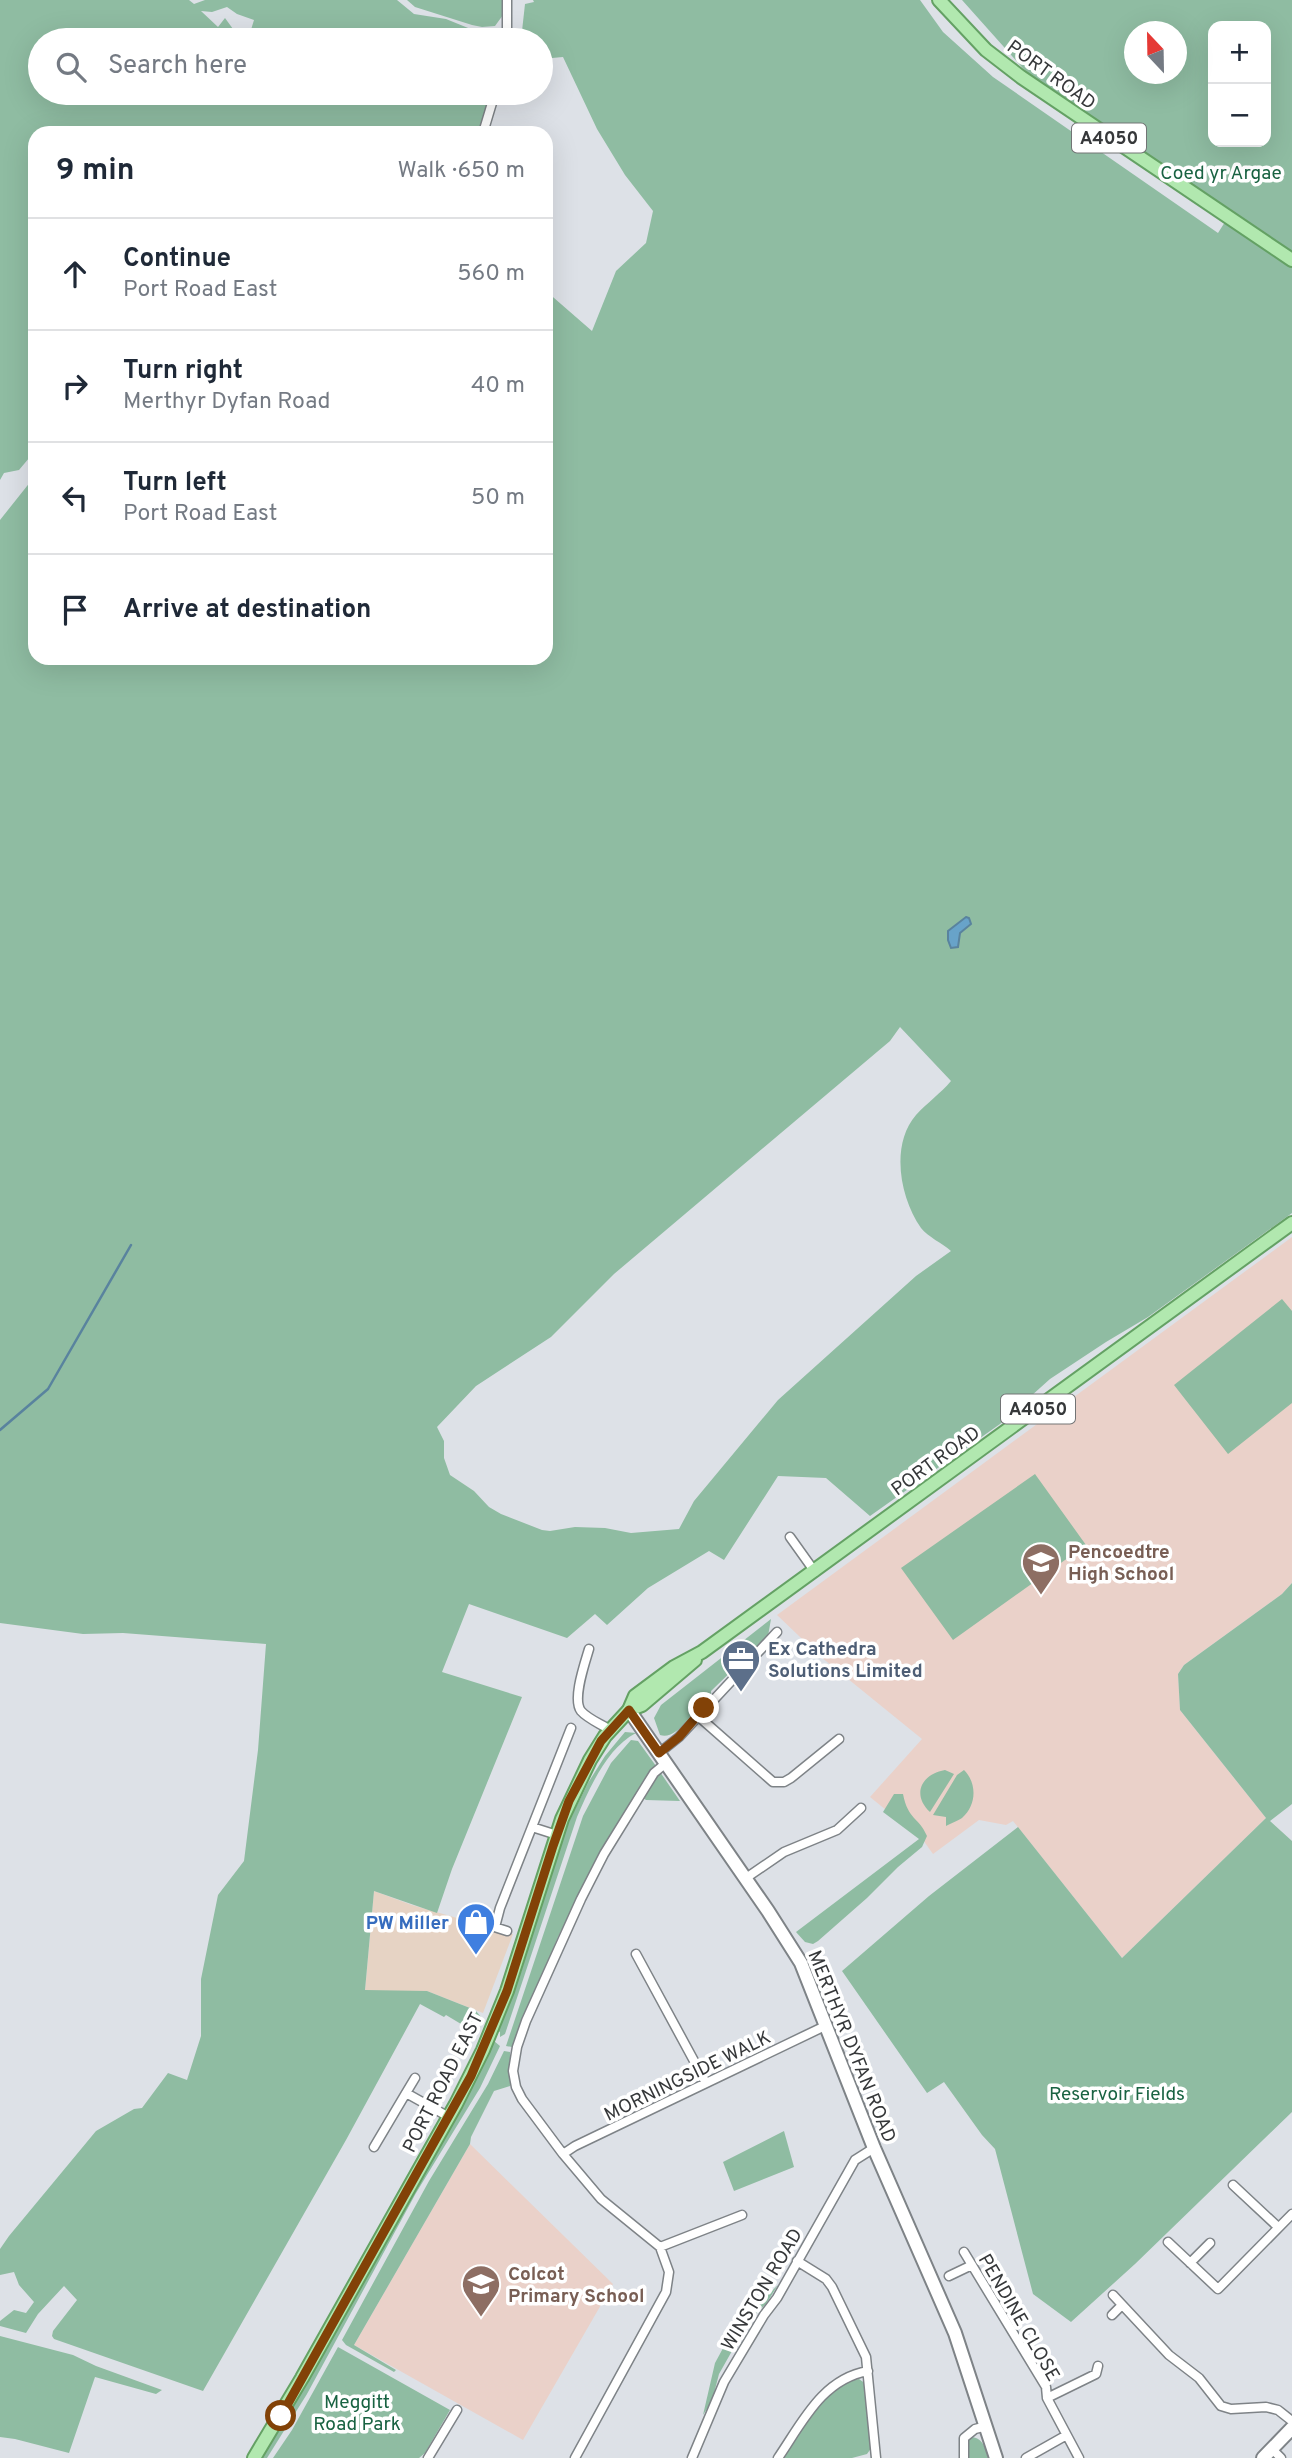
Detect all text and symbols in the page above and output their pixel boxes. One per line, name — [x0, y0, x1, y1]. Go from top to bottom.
north arrow — [1124, 21, 1187, 84]
map controls — [1208, 21, 1271, 147]
button: + — [1208, 21, 1271, 84]
search box — [28, 28, 553, 105]
street label: PORT ROAD — [1002, 35, 1100, 116]
icon: search — [52, 48, 90, 86]
text: Search here — [108, 50, 247, 83]
button: − — [1208, 84, 1271, 147]
road number: A4050 — [1072, 124, 1146, 153]
text: 9 min — [56, 153, 134, 190]
text: Walk · 650 m — [397, 157, 525, 186]
park label: Coed yr Argae — [1160, 162, 1282, 186]
text: Continue — [123, 243, 231, 276]
icon: ahead — [56, 255, 94, 293]
text: 560 m — [457, 260, 525, 289]
text: Port Road East — [123, 276, 277, 305]
text: Turn right — [123, 355, 243, 388]
icon: right — [56, 367, 94, 405]
text: 40 m — [471, 372, 525, 401]
text: Merthyr Dyfan Road — [123, 388, 331, 417]
text: Turn left — [123, 467, 227, 500]
icon: left — [56, 479, 94, 517]
text: 50 m — [471, 484, 525, 513]
text: Port Road East — [123, 500, 277, 529]
icon: arrive — [56, 591, 94, 629]
text: Arrive at destination — [123, 594, 371, 627]
road number: A4050 — [1001, 1394, 1075, 1424]
street label: PORT ROAD — [887, 1421, 985, 1502]
school or university icon: Pencoedtre High School — [1020, 1541, 1062, 1596]
place label: Pencoedtre High School — [1068, 1541, 1174, 1587]
office icon: Ex Cathedra Solutions Limited — [720, 1638, 762, 1693]
place label: Ex Cathedra Solutions Limited — [768, 1638, 923, 1684]
route end — [688, 1692, 719, 1723]
shop icon: PW Miller — [455, 1901, 497, 1956]
place label: PW Miller — [366, 1912, 449, 1936]
street label: MERTHYR DYFAN ROAD — [802, 1947, 901, 2146]
street label: PORT ROAD EAST — [398, 2009, 490, 2157]
street label: MORNINGSIDE WALK — [601, 2026, 775, 2128]
park label: Reservoir Fields — [1049, 2083, 1185, 2107]
street label: WINSTON ROAD — [717, 2224, 809, 2356]
street label: PENDINE CLOSE — [972, 2250, 1065, 2386]
school or university icon: Colcot Primary School — [460, 2263, 502, 2318]
place label: Colcot Primary School — [508, 2263, 644, 2309]
park label: Meggitt Road Park — [313, 2391, 401, 2437]
route start — [265, 2400, 296, 2431]

